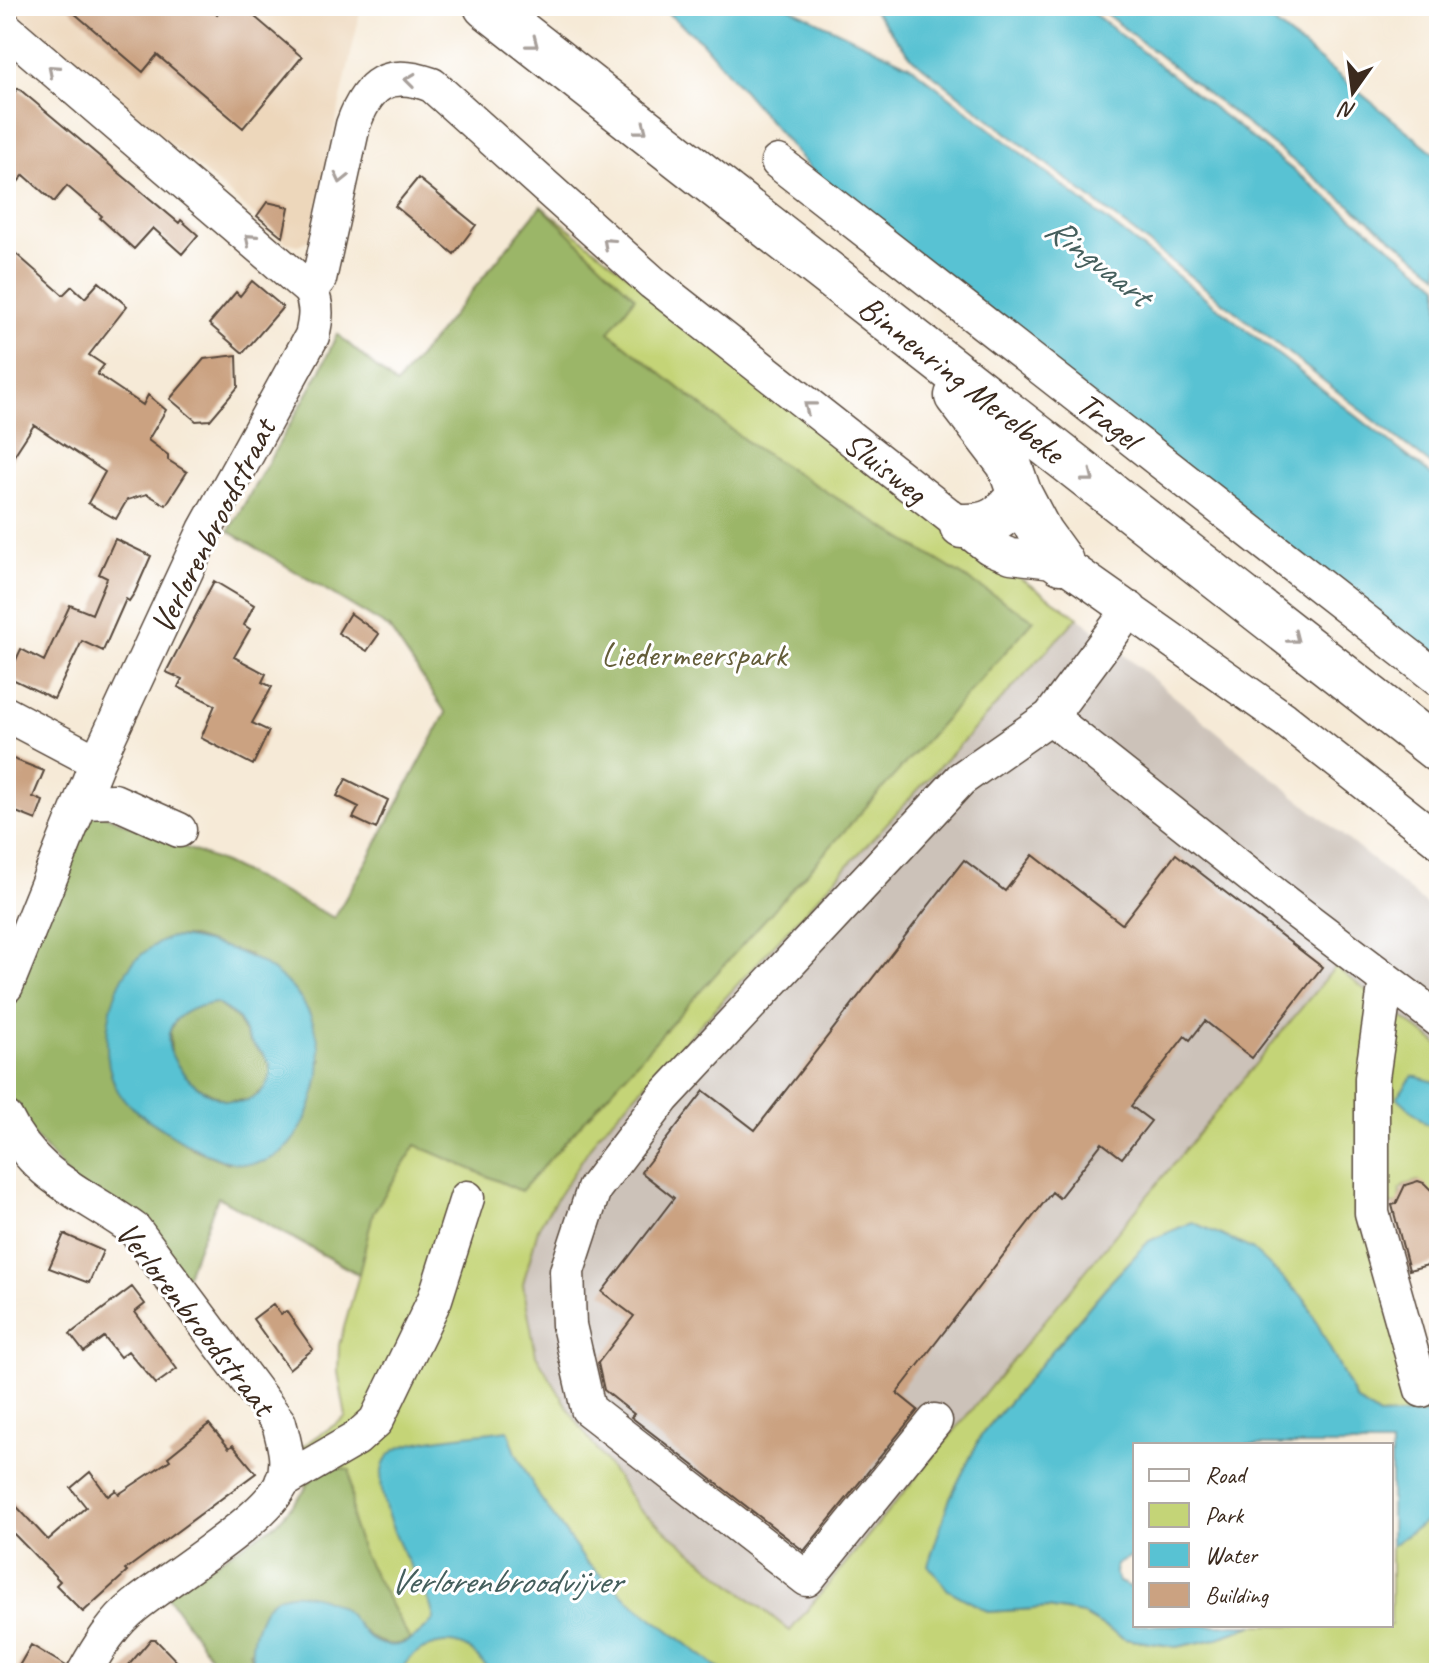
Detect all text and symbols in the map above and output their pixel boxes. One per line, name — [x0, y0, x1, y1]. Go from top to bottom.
one-way arrow — [524, 34, 539, 48]
north arrow — [1313, 52, 1393, 132]
one-way arrow — [48, 65, 63, 80]
one-way arrow — [403, 72, 416, 89]
text: N — [1335, 94, 1358, 126]
one-way arrow — [633, 119, 647, 134]
one-way arrow — [333, 170, 350, 184]
water label: Ringvaart — [1037, 205, 1166, 321]
one-way arrow — [245, 234, 260, 249]
one-way arrow — [603, 238, 618, 252]
street label: Binnenring Merelbeke — [850, 286, 1076, 475]
street label: Tragel — [1068, 382, 1154, 462]
one-way arrow — [804, 403, 819, 417]
street label: Verlorenbroodstraat — [140, 409, 287, 641]
street label: Sluisweg — [835, 421, 938, 515]
one-way arrow — [1080, 468, 1095, 482]
one-way arrow — [1285, 628, 1300, 642]
park label: Liedermeerspark — [601, 633, 789, 676]
street label: Verlorenbroodstraat — [106, 1213, 287, 1427]
legend — [1133, 1443, 1393, 1627]
text: Road — [1205, 1460, 1249, 1490]
text: Park — [1205, 1500, 1245, 1530]
text: Water — [1205, 1540, 1260, 1570]
water label: Verlorenbroodvijver — [389, 1558, 626, 1604]
text: Building — [1205, 1580, 1270, 1610]

